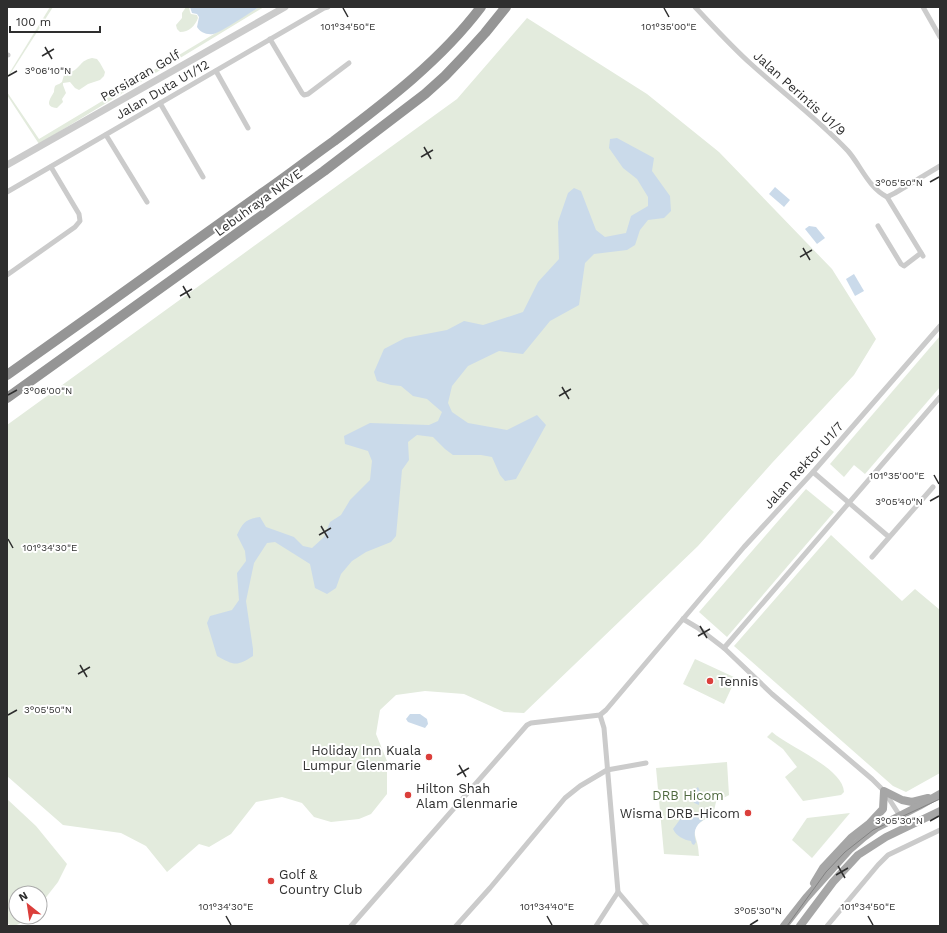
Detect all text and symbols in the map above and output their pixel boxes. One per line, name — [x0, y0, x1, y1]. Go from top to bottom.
scale bar — [10, 8, 100, 34]
text: 100 m — [16, 15, 51, 29]
text: 101°34'50"E — [321, 21, 375, 32]
text: 101°35'00"E — [641, 21, 697, 32]
street label: Persiaran Golf — [98, 47, 183, 104]
street label: Jalan Perintis U1/9 — [751, 48, 849, 139]
street label: Jalan Duta U1/12 — [113, 57, 212, 122]
text: 3°06'10"N — [25, 65, 71, 76]
street label: Lebuhraya NKVE — [212, 166, 305, 239]
text: 3°05'50"N — [875, 177, 923, 188]
text: 3°06'00"N — [24, 385, 72, 396]
street label: Jalan Rektor U1/7 — [760, 419, 846, 512]
text: 101°35'00"E — [869, 470, 925, 481]
text: 3°05'40"N — [875, 496, 923, 507]
text: 101°34'30"E — [23, 542, 77, 553]
place label: Tennis — [718, 674, 758, 689]
marker: Tennis — [705, 676, 715, 686]
text: 3°05'50"N — [24, 704, 72, 715]
place label: Holiday Inn Kuala Lumpur Glenmarie — [302, 743, 422, 773]
marker: Holiday Inn Kuala Lumpur Glenmarie — [424, 752, 434, 762]
place label: Hilton Shah Alam Glenmarie — [416, 781, 518, 811]
park label: DRB Hicom — [652, 788, 724, 803]
marker: Hilton Shah Alam Glenmarie — [403, 790, 413, 800]
place label: Wisma DRB-Hicom — [620, 806, 740, 821]
marker: Wisma DRB-Hicom — [743, 808, 753, 818]
text: 3°05'30"N — [875, 815, 923, 826]
place label: Golf & Country Club — [279, 867, 362, 897]
marker: Golf & Country Club — [266, 876, 276, 886]
north arrow — [8, 885, 48, 925]
text: N — [16, 889, 30, 904]
text: 101°34'30"E — [199, 901, 253, 912]
text: 101°34'40"E — [520, 901, 574, 912]
text: 101°34'50"E — [841, 901, 895, 912]
text: 3°05'30"N — [734, 905, 782, 916]

